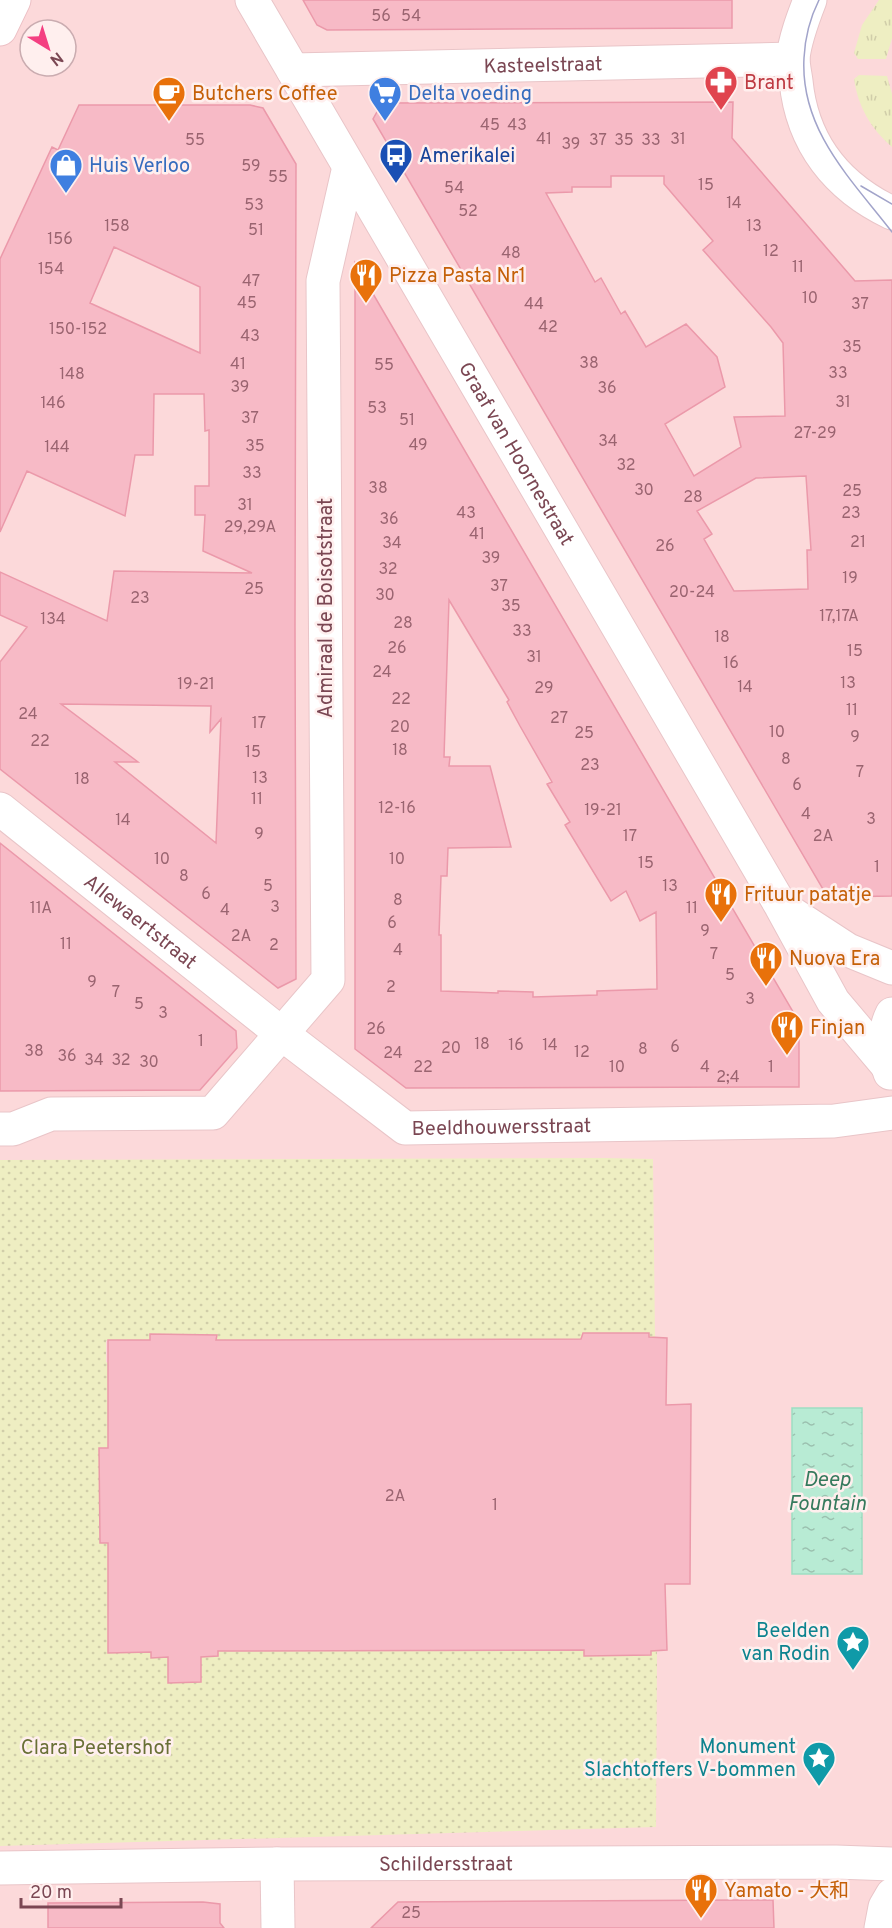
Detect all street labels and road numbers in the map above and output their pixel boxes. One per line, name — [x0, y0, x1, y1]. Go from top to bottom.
street label: Kasteelstraat — [483, 52, 603, 81]
street label: Graaf van Hoornestraat — [451, 358, 579, 551]
street label: Admiraal de Boisotstraat — [314, 498, 340, 718]
street label: Allewaertstraat — [77, 870, 201, 976]
street label: Beeldhouwersstraat — [411, 1114, 591, 1143]
street label: Schildersstraat — [379, 1852, 513, 1879]

